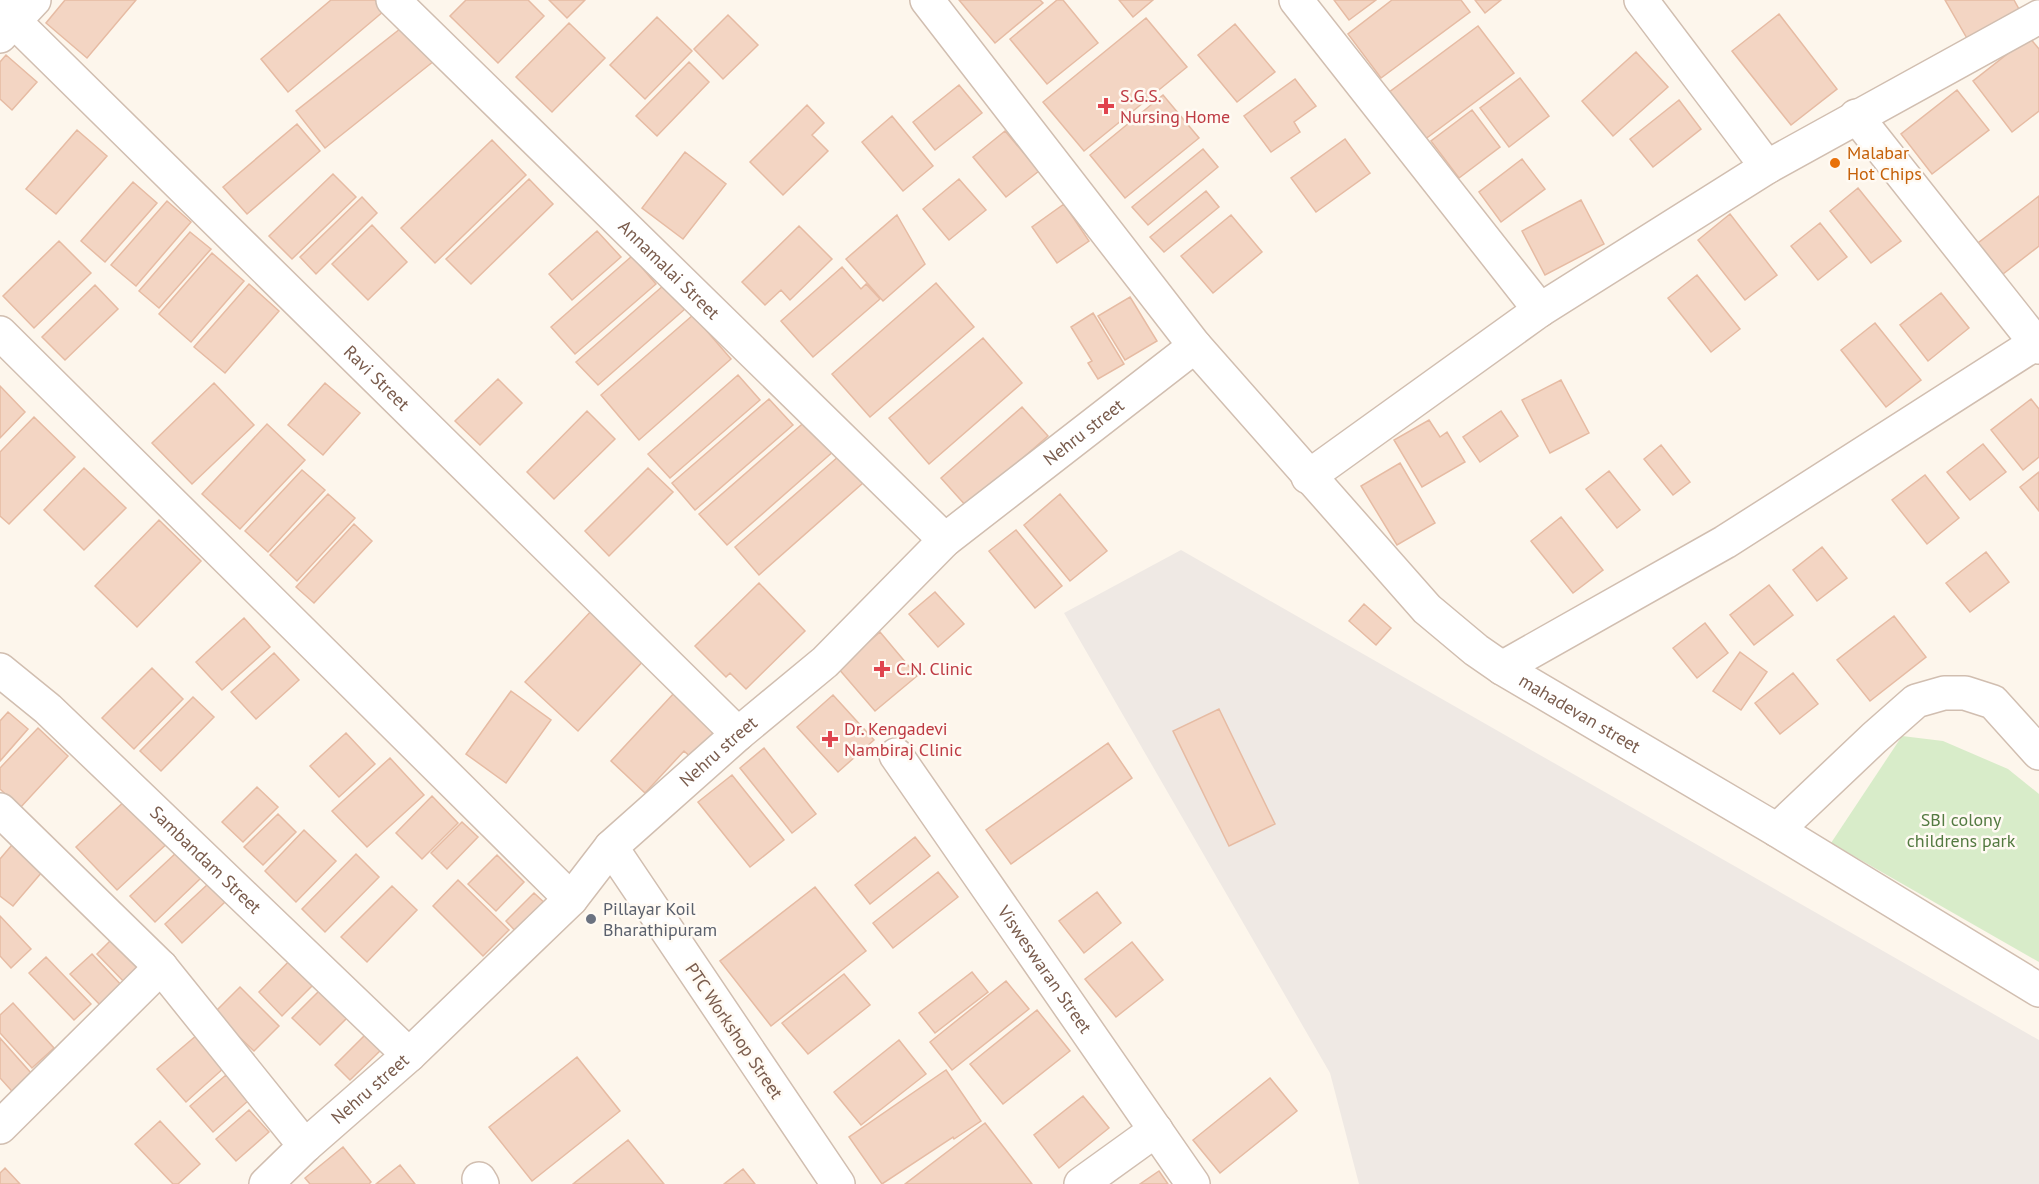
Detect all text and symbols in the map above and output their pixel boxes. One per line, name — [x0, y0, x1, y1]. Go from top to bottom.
place label: S.G.S. Nursing Home — [1120, 84, 1230, 128]
marker: S.G.S. Nursing Home — [1097, 97, 1115, 115]
place label: Malabar Hot Chips — [1847, 141, 1922, 185]
marker: Malabar Hot Chips — [1828, 156, 1842, 170]
street label: Annamalai Street — [614, 215, 725, 324]
street label: Ravi Street — [339, 340, 415, 415]
street label: Nehru street — [1039, 393, 1128, 470]
place label: C.N. Clinic — [896, 657, 973, 680]
marker: C.N. Clinic — [873, 660, 891, 678]
street label: mahadevan street — [1515, 669, 1645, 758]
street label: Nehru street — [675, 711, 762, 792]
place label: Dr. Kengadevi Nambiraj Clinic — [844, 717, 962, 761]
marker: Dr. Kengadevi Nambiraj Clinic — [821, 730, 839, 748]
street label: Sambandam Street — [145, 801, 266, 918]
park label: SBI colony childrens park — [1907, 808, 2016, 852]
place label: Pillayar Koil Bharathipuram — [603, 897, 717, 941]
street label: Visweswaran Street — [992, 900, 1097, 1038]
marker: Pillayar Koil Bharathipuram — [584, 912, 598, 926]
street label: PTC Workshop Street — [680, 958, 788, 1103]
street label: Nehru street — [326, 1048, 413, 1129]

